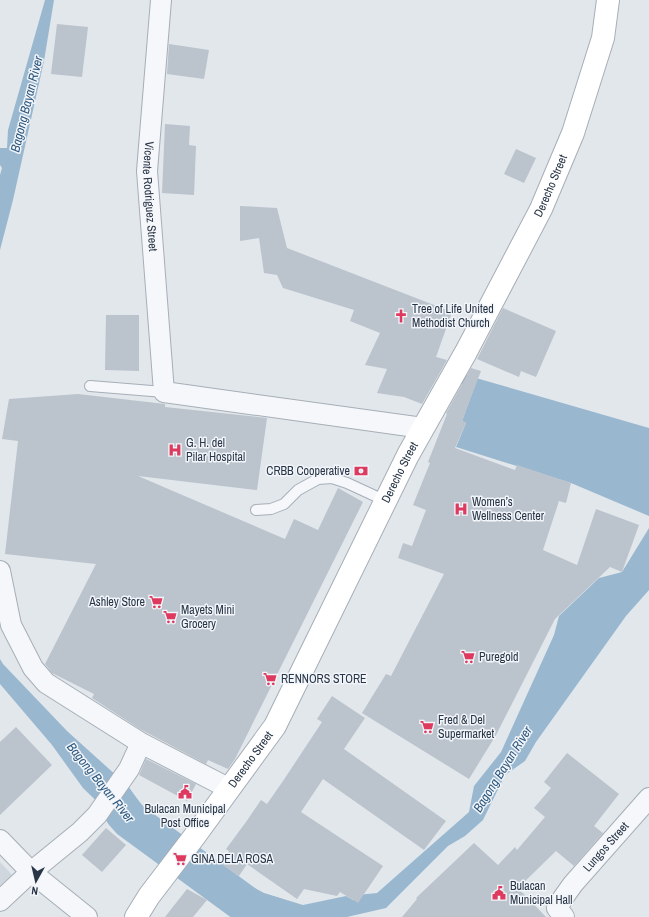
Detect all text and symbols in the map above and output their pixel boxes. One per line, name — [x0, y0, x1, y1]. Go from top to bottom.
water label: Bagong Bayan River — [6, 54, 47, 154]
street label: Vicente Rodriguez Street — [139, 141, 161, 252]
street label: Derecho Street — [530, 152, 571, 220]
place label: Tree of Life United Methodist Church — [412, 301, 494, 331]
church icon: Tree of Life United Methodist Church — [393, 308, 409, 324]
place label: G. H. del Pilar Hospital — [186, 435, 245, 465]
street label: Derecho Street — [378, 439, 422, 506]
hospital icon: G. H. del Pilar Hospital — [167, 442, 183, 458]
place label: CRBB Cooperative — [266, 463, 350, 479]
bank icon: CRBB Cooperative — [353, 463, 369, 479]
place label: Women’s Wellness Center — [472, 494, 545, 524]
hospital icon: Women’s Wellness Center — [453, 501, 469, 517]
place label: Ashley Store — [88, 594, 145, 610]
supermarket icon: Ashley Store — [148, 594, 164, 610]
place label: Mayets Mini Grocery — [181, 602, 235, 632]
supermarket icon: Mayets Mini Grocery — [162, 609, 178, 625]
supermarket icon: Puregold — [460, 649, 476, 665]
place label: Puregold — [479, 649, 518, 665]
supermarket icon: RENNORS STORE — [262, 671, 278, 687]
place label: RENNORS STORE — [281, 671, 367, 687]
place label: Fred & Del Supermarket — [438, 712, 495, 742]
supermarket icon: Fred & Del Supermarket — [419, 719, 435, 735]
water label: Bagong Bayan River — [469, 723, 536, 815]
street label: Derecho Street — [225, 728, 277, 791]
water label: Bagong Bayan River — [63, 739, 138, 826]
public building icon: Bulacan Municipal Post Office — [177, 784, 193, 800]
place label: Bulacan Municipal Post Office — [145, 801, 225, 831]
street label: Lungos Street — [580, 818, 632, 875]
supermarket icon: GINA DELA ROSA — [172, 851, 188, 867]
place label: GINA DELA ROSA — [191, 851, 273, 867]
north arrow — [16, 861, 56, 901]
place label: Bulacan Municipal Hall — [510, 878, 572, 908]
text: N — [30, 884, 39, 898]
public building icon: Bulacan Municipal Hall — [491, 885, 507, 901]

